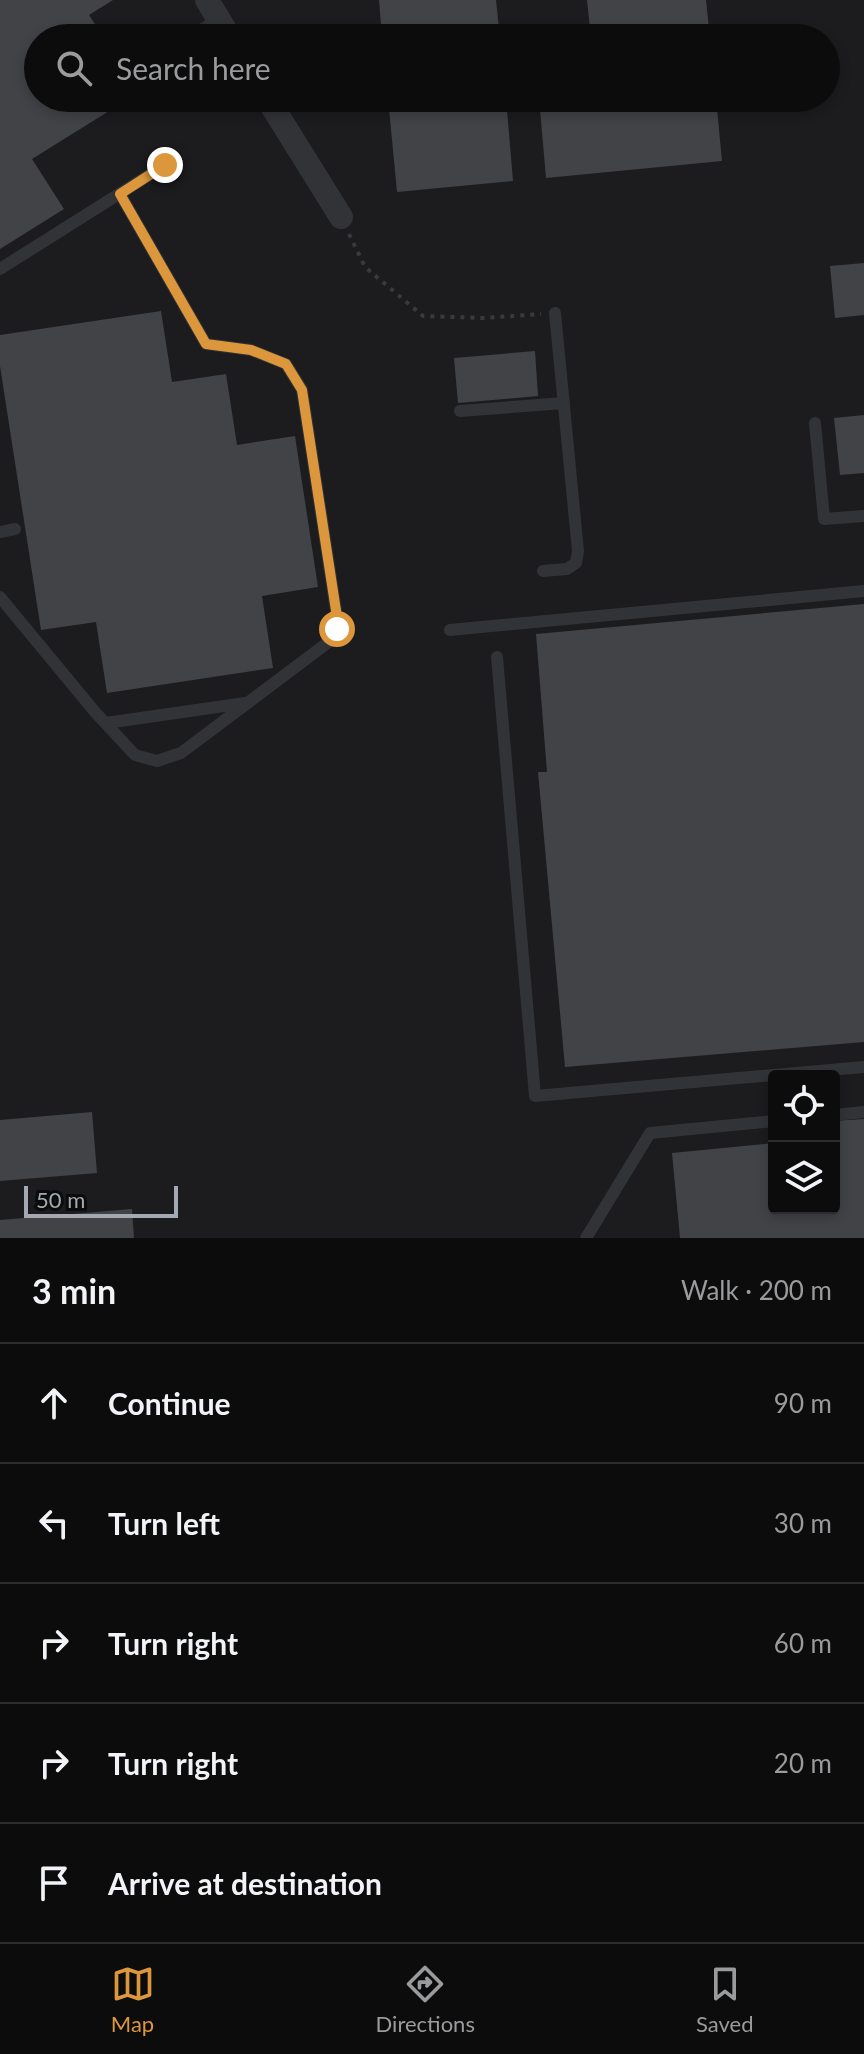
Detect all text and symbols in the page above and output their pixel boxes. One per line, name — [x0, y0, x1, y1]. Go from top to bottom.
search box — [24, 24, 840, 112]
icon: search — [52, 46, 96, 90]
text: Search here — [116, 50, 271, 86]
route end — [147, 147, 183, 183]
route start — [319, 611, 355, 647]
map controls — [768, 1070, 840, 1214]
button: locate — [768, 1070, 840, 1142]
button: layers — [768, 1142, 840, 1214]
scale bar — [24, 1182, 178, 1218]
text: 50 m — [36, 1186, 85, 1213]
text: 3 min — [32, 1270, 116, 1311]
text: Walk · 200 m — [681, 1274, 832, 1306]
icon: ahead — [32, 1381, 76, 1425]
text: Continue — [108, 1385, 231, 1421]
text: 90 m — [774, 1387, 832, 1419]
icon: left — [32, 1501, 76, 1545]
text: Turn left — [108, 1505, 220, 1541]
text: 30 m — [774, 1507, 832, 1539]
icon: right — [32, 1621, 76, 1665]
text: Turn right — [108, 1625, 238, 1661]
text: 60 m — [774, 1627, 832, 1659]
icon: right — [32, 1741, 76, 1785]
text: Turn right — [108, 1745, 238, 1781]
text: 20 m — [774, 1747, 832, 1779]
icon: arrive — [32, 1861, 76, 1905]
text: Arrive at destination — [108, 1865, 382, 1901]
tab: Map — [111, 1962, 155, 2037]
tab: Directions — [376, 1962, 475, 2037]
tab: Saved — [696, 1962, 753, 2037]

